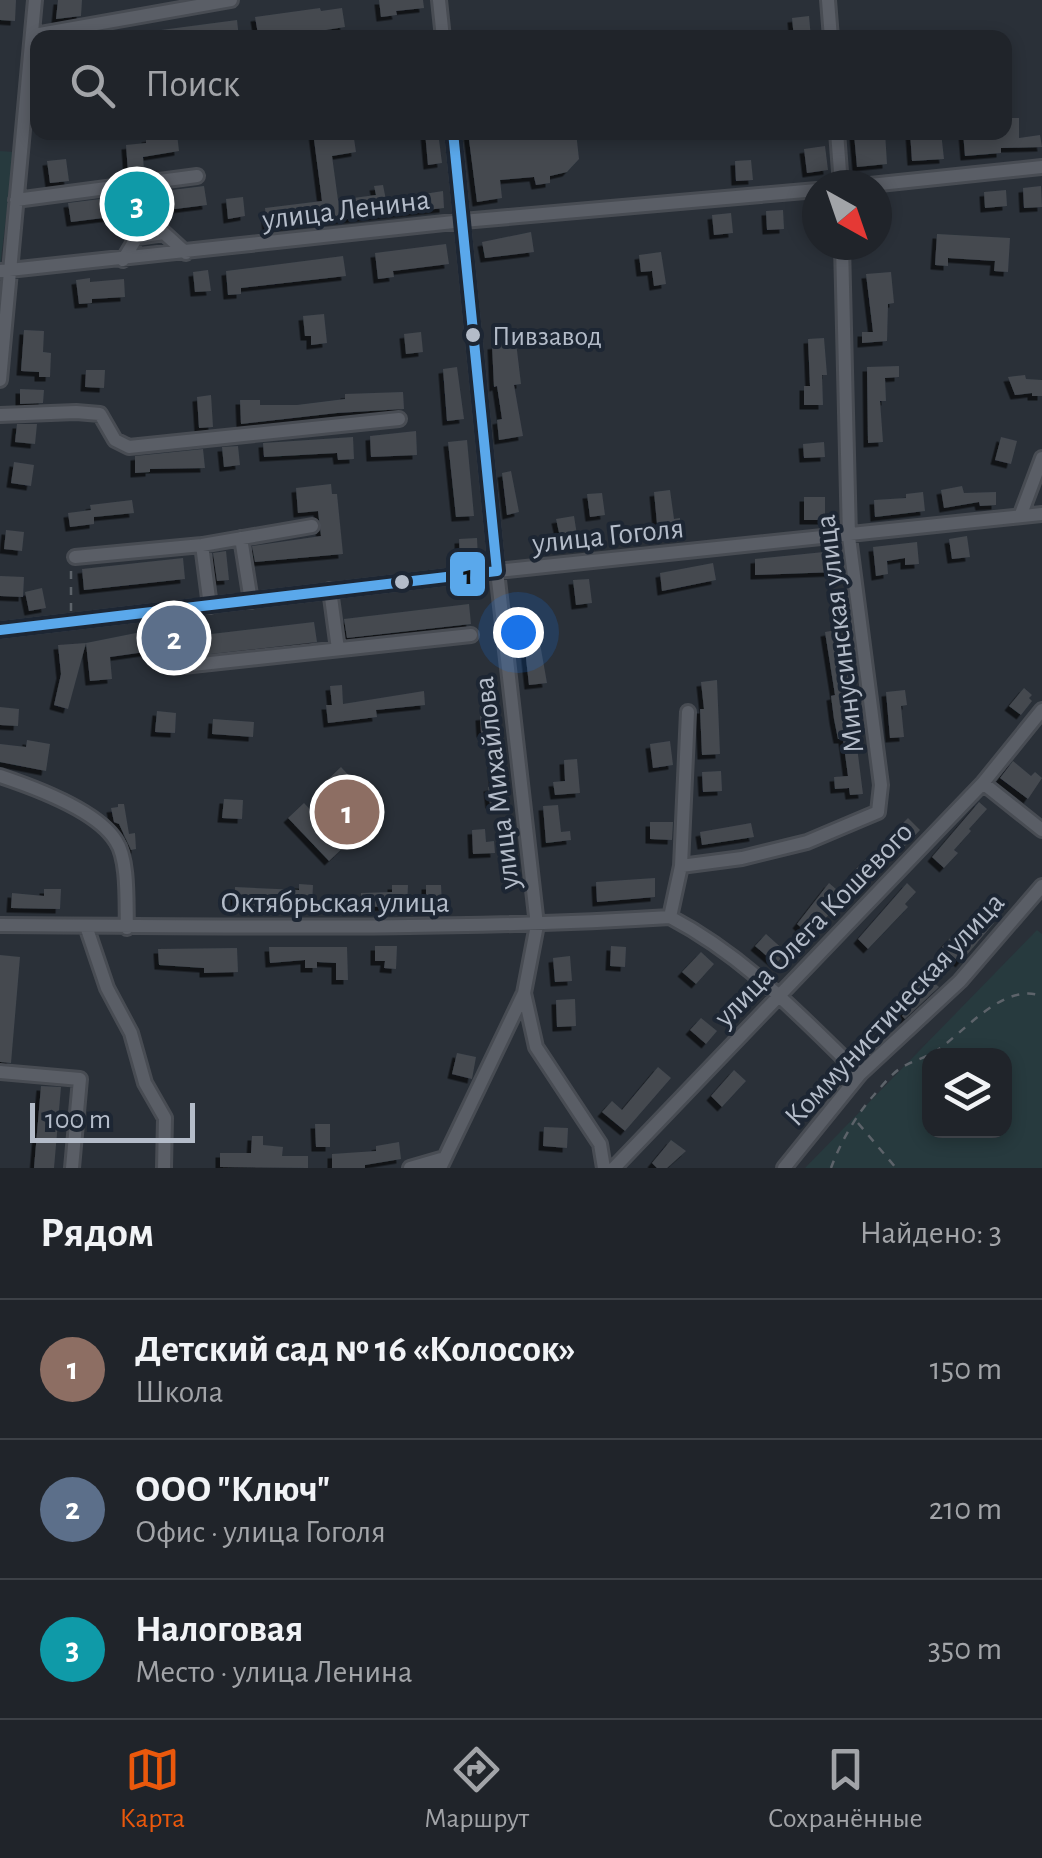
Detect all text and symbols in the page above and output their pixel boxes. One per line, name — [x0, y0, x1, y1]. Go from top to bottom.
search box — [30, 30, 1012, 140]
icon: search — [65, 58, 120, 113]
text: Поиск — [145, 66, 240, 104]
pin: 3 — [104, 166, 170, 242]
north arrow — [802, 170, 892, 260]
street label: улица Ленина — [260, 185, 432, 235]
place label: Пивзавод — [492, 323, 602, 351]
marker: Пивзавод — [463, 325, 483, 345]
street label: улица Гоголя — [530, 513, 685, 559]
street label: Минусинская улица — [810, 513, 870, 755]
line badge: 1 — [448, 550, 487, 598]
text: 1 — [463, 562, 473, 590]
unlabelled marker — [392, 572, 412, 592]
pin: 2 — [142, 600, 206, 676]
your location — [493, 607, 544, 658]
street label: улица Михайлова — [469, 675, 525, 892]
pin: 1 — [314, 774, 380, 850]
street label: улица Олега Кошевого — [708, 817, 919, 1033]
street label: Коммунистическая улица — [779, 887, 1010, 1132]
street label: Октябрьская улица — [220, 888, 450, 918]
map controls — [922, 1048, 1012, 1138]
button: layers — [922, 1048, 1012, 1138]
scale bar — [30, 1098, 195, 1142]
text: 100 m — [45, 1106, 111, 1134]
text: Рядом — [40, 1212, 154, 1254]
text: Найдено: 3 — [859, 1217, 1002, 1249]
text: Детский сад № 16 «Колосок» — [135, 1331, 576, 1369]
text: 1 — [67, 1353, 78, 1385]
text: 150 m — [930, 1353, 1002, 1385]
text: Школа — [135, 1376, 223, 1408]
text: ООО "Ключ" — [135, 1471, 330, 1509]
text: 2 — [65, 1493, 80, 1525]
text: 210 m — [929, 1493, 1002, 1525]
text: Офис · улица Гоголя — [135, 1516, 386, 1548]
text: Налоговая — [135, 1611, 304, 1649]
text: 3 — [66, 1633, 79, 1665]
text: 350 m — [928, 1633, 1002, 1665]
text: Место · улица Ленина — [135, 1656, 413, 1688]
tab: Карта — [119, 1742, 185, 1836]
tab: Маршрут — [424, 1742, 529, 1836]
tab: Сохранённые — [768, 1742, 923, 1836]

